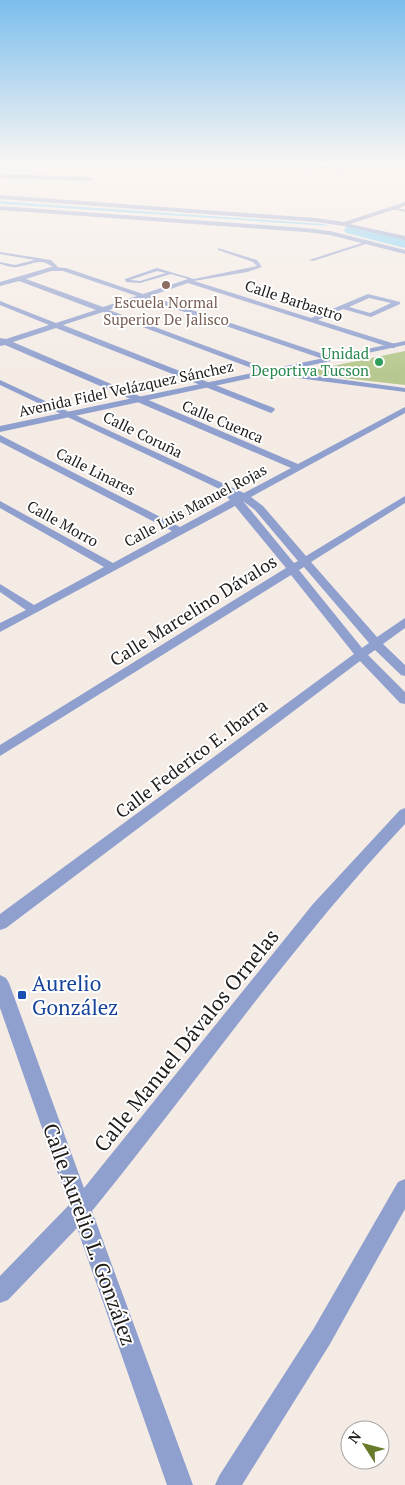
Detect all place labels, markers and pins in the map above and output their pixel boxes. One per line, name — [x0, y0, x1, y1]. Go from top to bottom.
marker: Escuela Normal Superior De Jalisco — [160, 279, 172, 291]
place label: Escuela Normal Superior De Jalisco — [103, 292, 229, 329]
place label: Unidad Deportiva Tucson — [251, 343, 369, 380]
marker: Unidad Deportiva Tucson — [373, 356, 385, 368]
place label: Aurelio González — [32, 969, 118, 1021]
marker: Aurelio González — [16, 989, 28, 1001]

